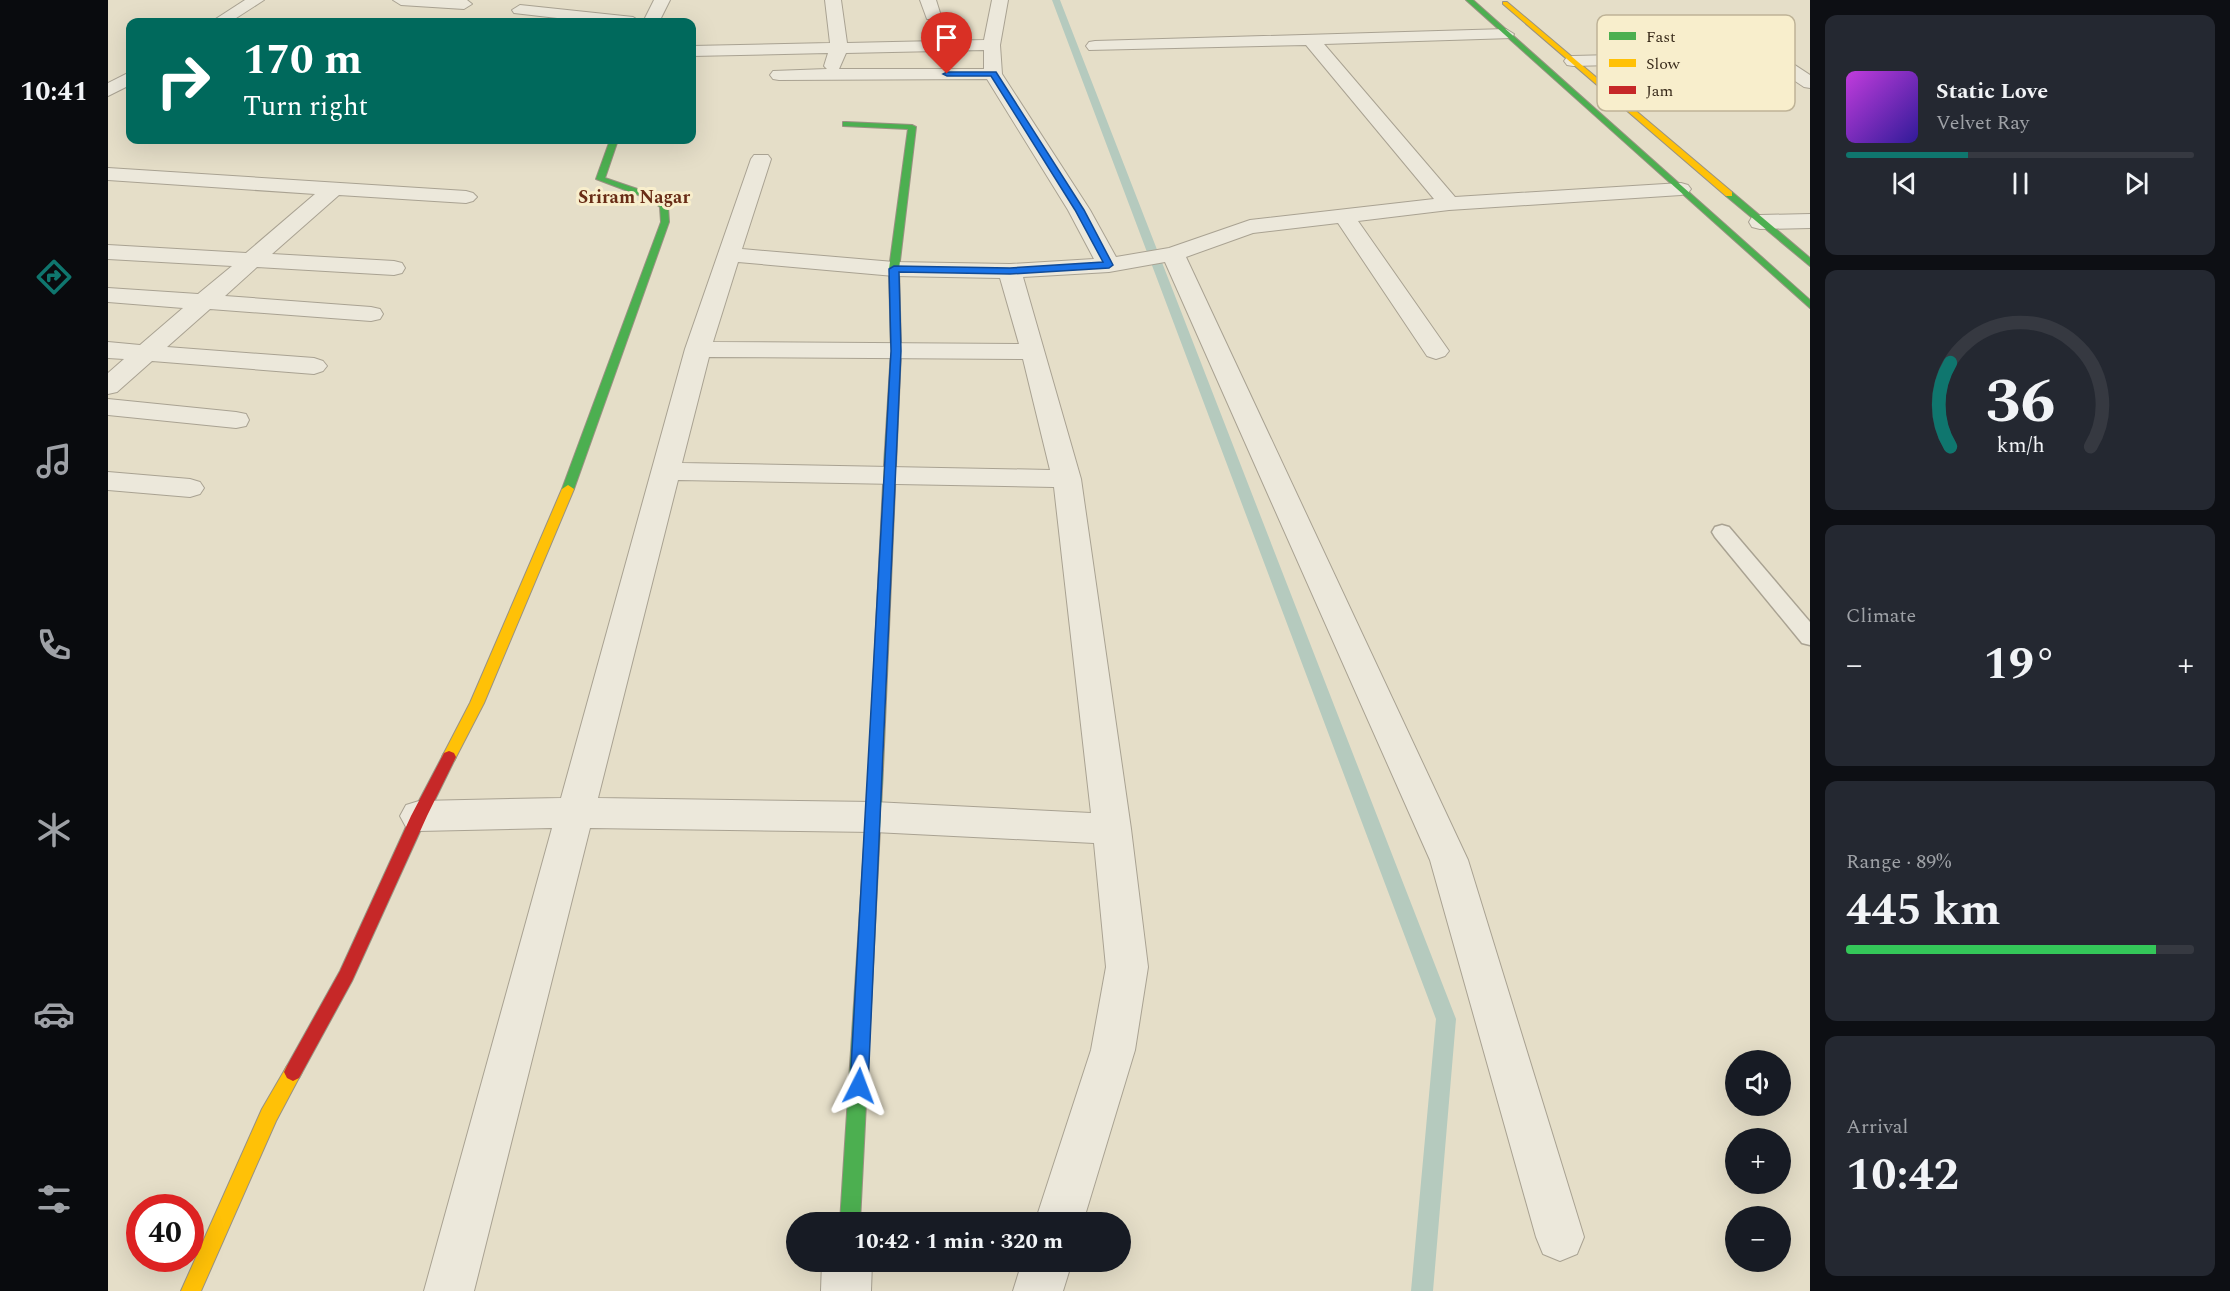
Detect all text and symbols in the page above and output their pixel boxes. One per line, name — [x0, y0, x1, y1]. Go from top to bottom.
pin — [921, 12, 972, 74]
legend — [1597, 15, 1795, 111]
icon: arrive — [930, 21, 963, 54]
text: Fast — [1646, 25, 1676, 49]
text: 170 m — [243, 29, 362, 92]
icon: right — [144, 42, 222, 120]
text: Slow — [1646, 52, 1681, 76]
text: 10:41 — [20, 71, 88, 113]
text: Static Love — [1936, 75, 2048, 108]
text: Jam — [1646, 79, 1674, 103]
text: Turn right — [243, 86, 368, 128]
text: Velvet Ray — [1936, 108, 2029, 138]
icon: previous — [1888, 167, 1921, 200]
icon: pause — [2004, 167, 2037, 200]
icon: next — [2120, 167, 2153, 200]
district label: Sriram Nagar — [578, 184, 690, 211]
icon: directions — [33, 256, 75, 298]
text: 36 — [1985, 355, 2055, 450]
text: km/h — [1996, 430, 2044, 463]
icon: music — [33, 440, 75, 482]
text: Climate — [1846, 601, 1916, 631]
icon: phone — [33, 624, 75, 666]
text: 19° — [1984, 630, 2057, 699]
text: − — [1846, 640, 1863, 690]
text: + — [2178, 640, 2194, 690]
icon: climate — [33, 809, 75, 851]
text: Range · 89% — [1846, 847, 1951, 877]
text: 445 km — [1846, 876, 2001, 945]
icon: car — [33, 993, 75, 1035]
map controls — [1725, 1050, 1791, 1272]
button: sound — [1725, 1050, 1791, 1116]
position arrow — [827, 1054, 891, 1118]
text: Arrival — [1846, 1112, 1908, 1142]
button: + — [1725, 1128, 1791, 1194]
text: 10:42 — [1846, 1141, 1959, 1210]
icon: filters — [33, 1178, 75, 1220]
speed limit sign: 40 — [126, 1194, 204, 1272]
button: − — [1725, 1206, 1791, 1272]
text: 10:42 · 1 min · 320 m — [854, 1225, 1063, 1258]

